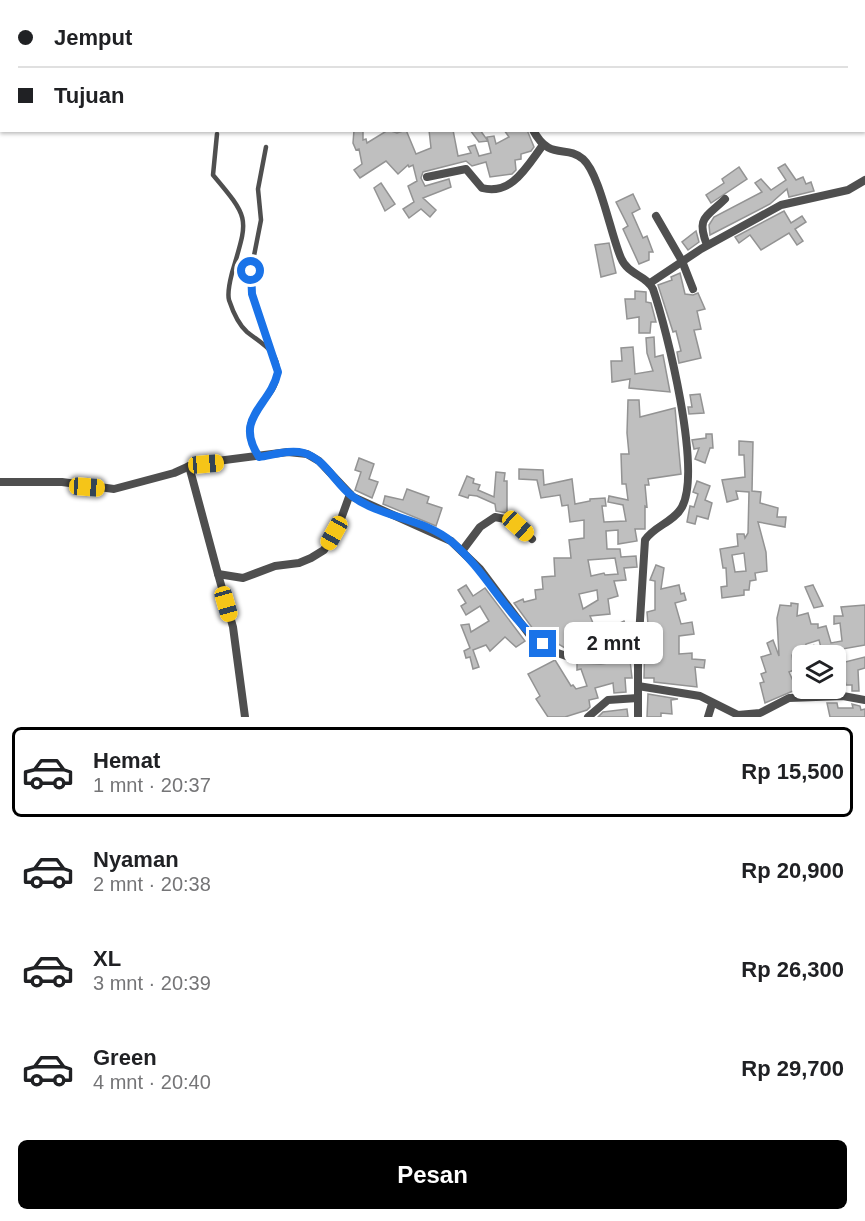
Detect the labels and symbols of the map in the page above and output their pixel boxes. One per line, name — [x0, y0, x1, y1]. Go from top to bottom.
route start — [237, 257, 264, 284]
car — [187, 453, 225, 475]
car — [68, 477, 106, 497]
car — [499, 507, 537, 545]
car — [317, 513, 351, 553]
car — [212, 584, 240, 624]
callout: 2 mnt — [564, 623, 663, 665]
route end — [529, 630, 556, 657]

